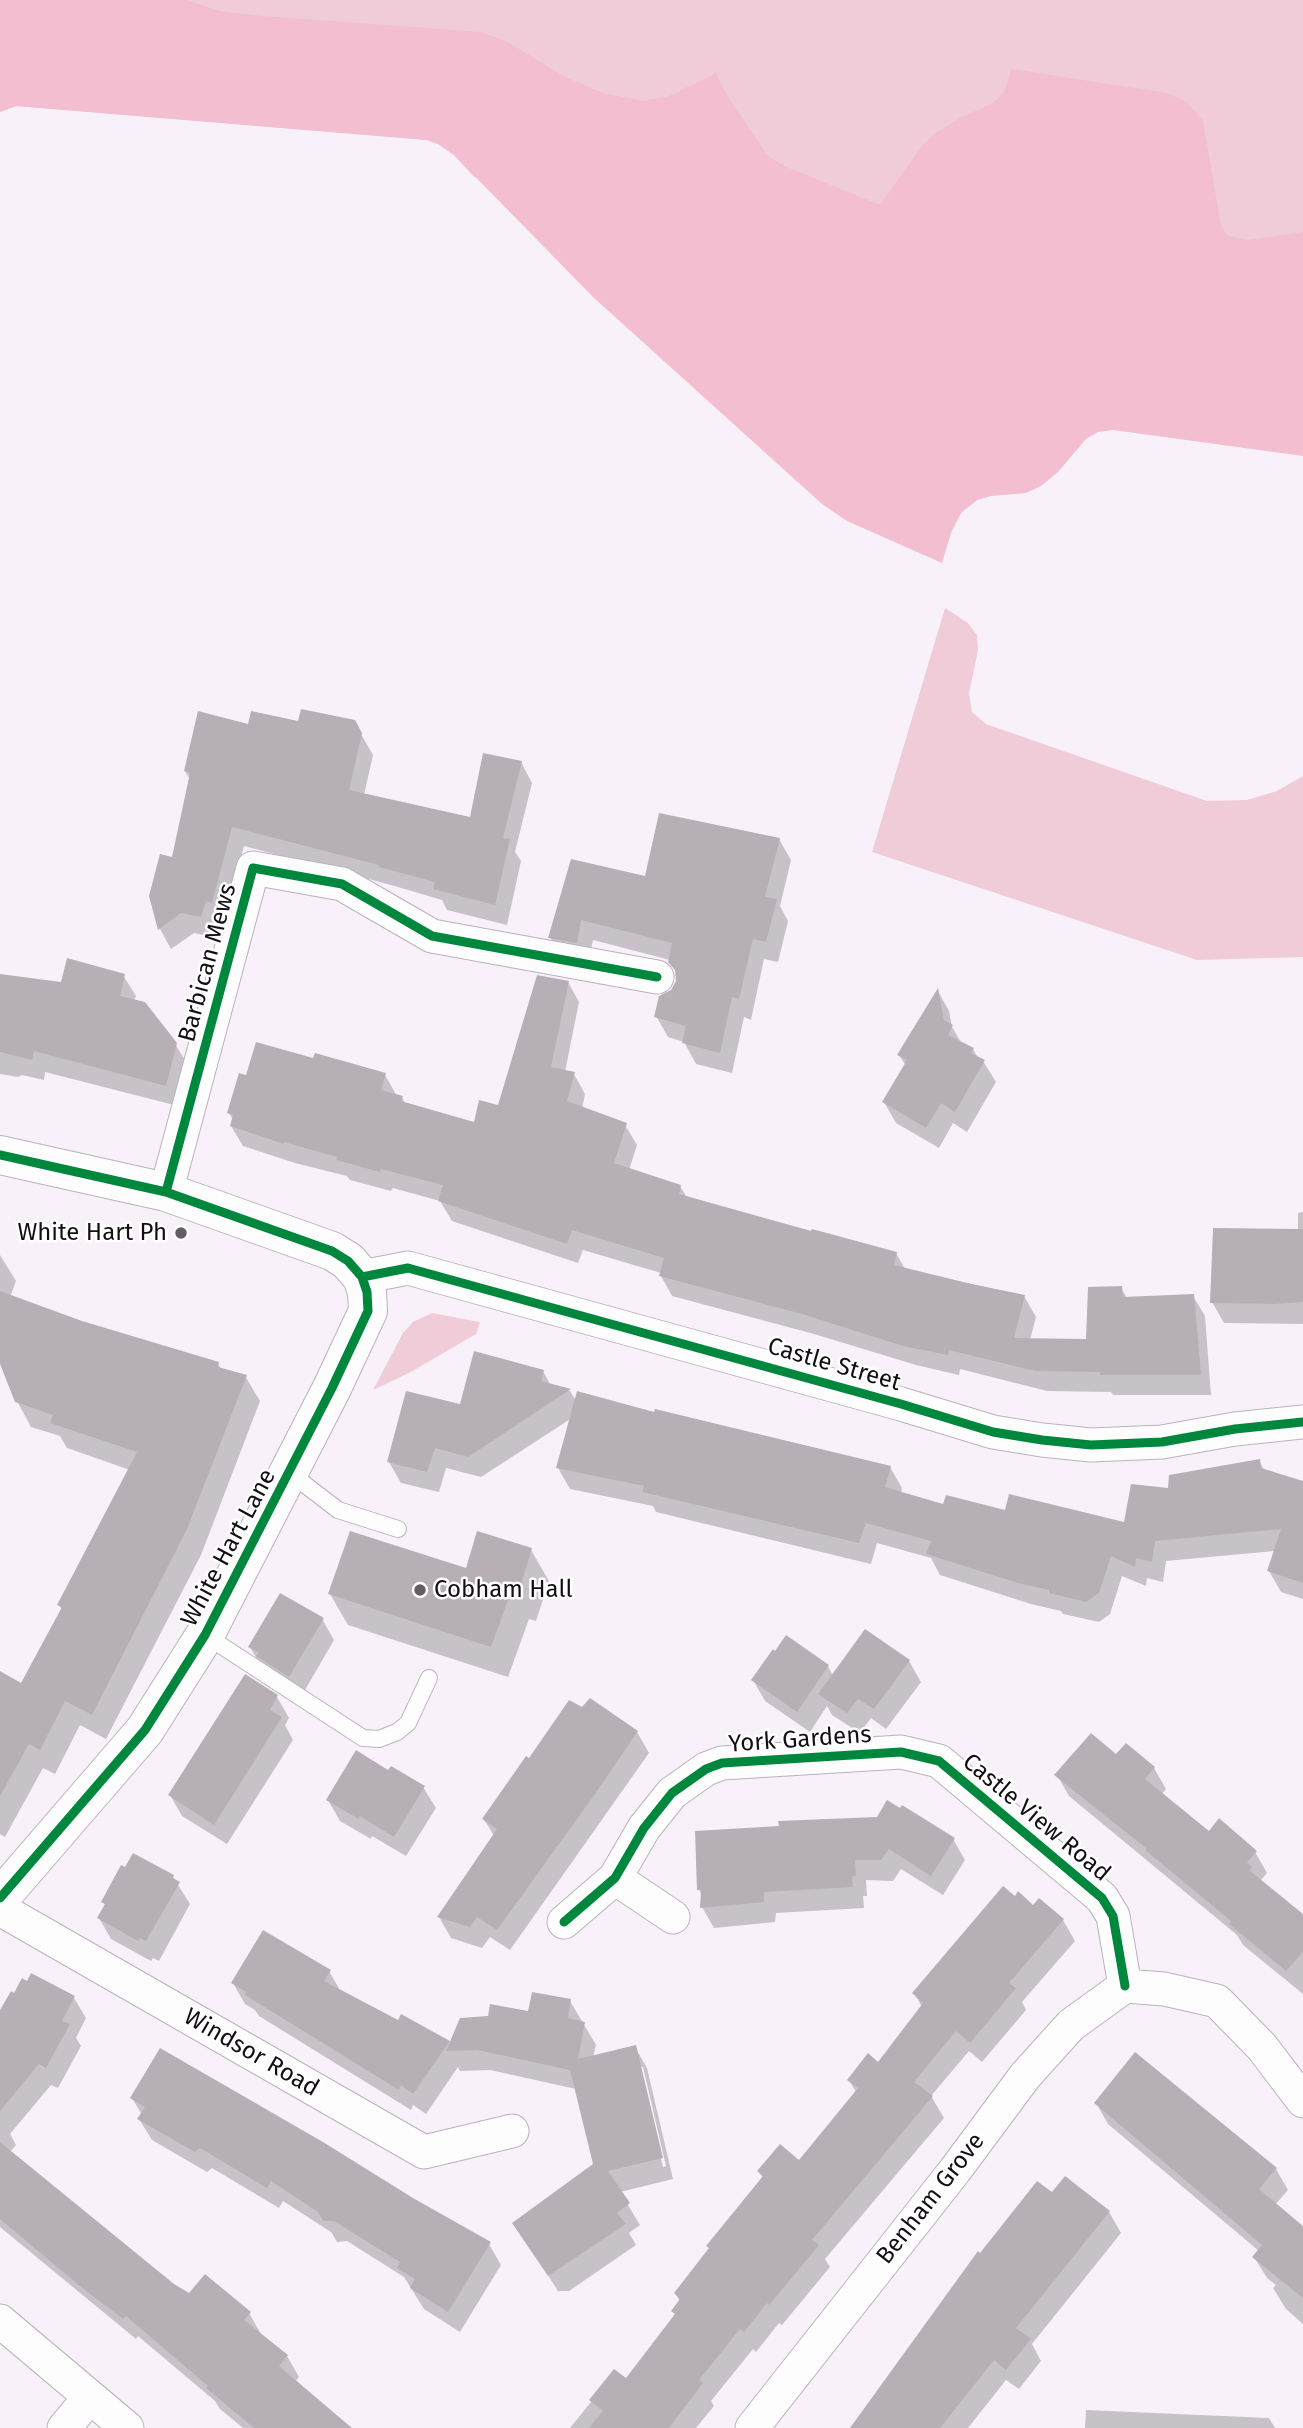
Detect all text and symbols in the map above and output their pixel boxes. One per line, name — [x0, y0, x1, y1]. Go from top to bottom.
street label: Barbican Mews — [173, 881, 243, 1045]
place label: White Hart Ph — [17, 1219, 167, 1247]
marker: White Hart Ph — [173, 1225, 189, 1241]
street label: Castle Street — [764, 1332, 904, 1398]
street label: White Hart Lane — [175, 1464, 283, 1632]
place label: Cobham Hall — [434, 1576, 572, 1604]
marker: Cobham Hall — [412, 1582, 428, 1598]
street label: York Gardens — [728, 1721, 872, 1759]
street label: Castle View Road — [956, 1748, 1116, 1888]
street label: Windsor Road — [178, 2003, 324, 2103]
street label: Benham Grove — [871, 2128, 991, 2270]

